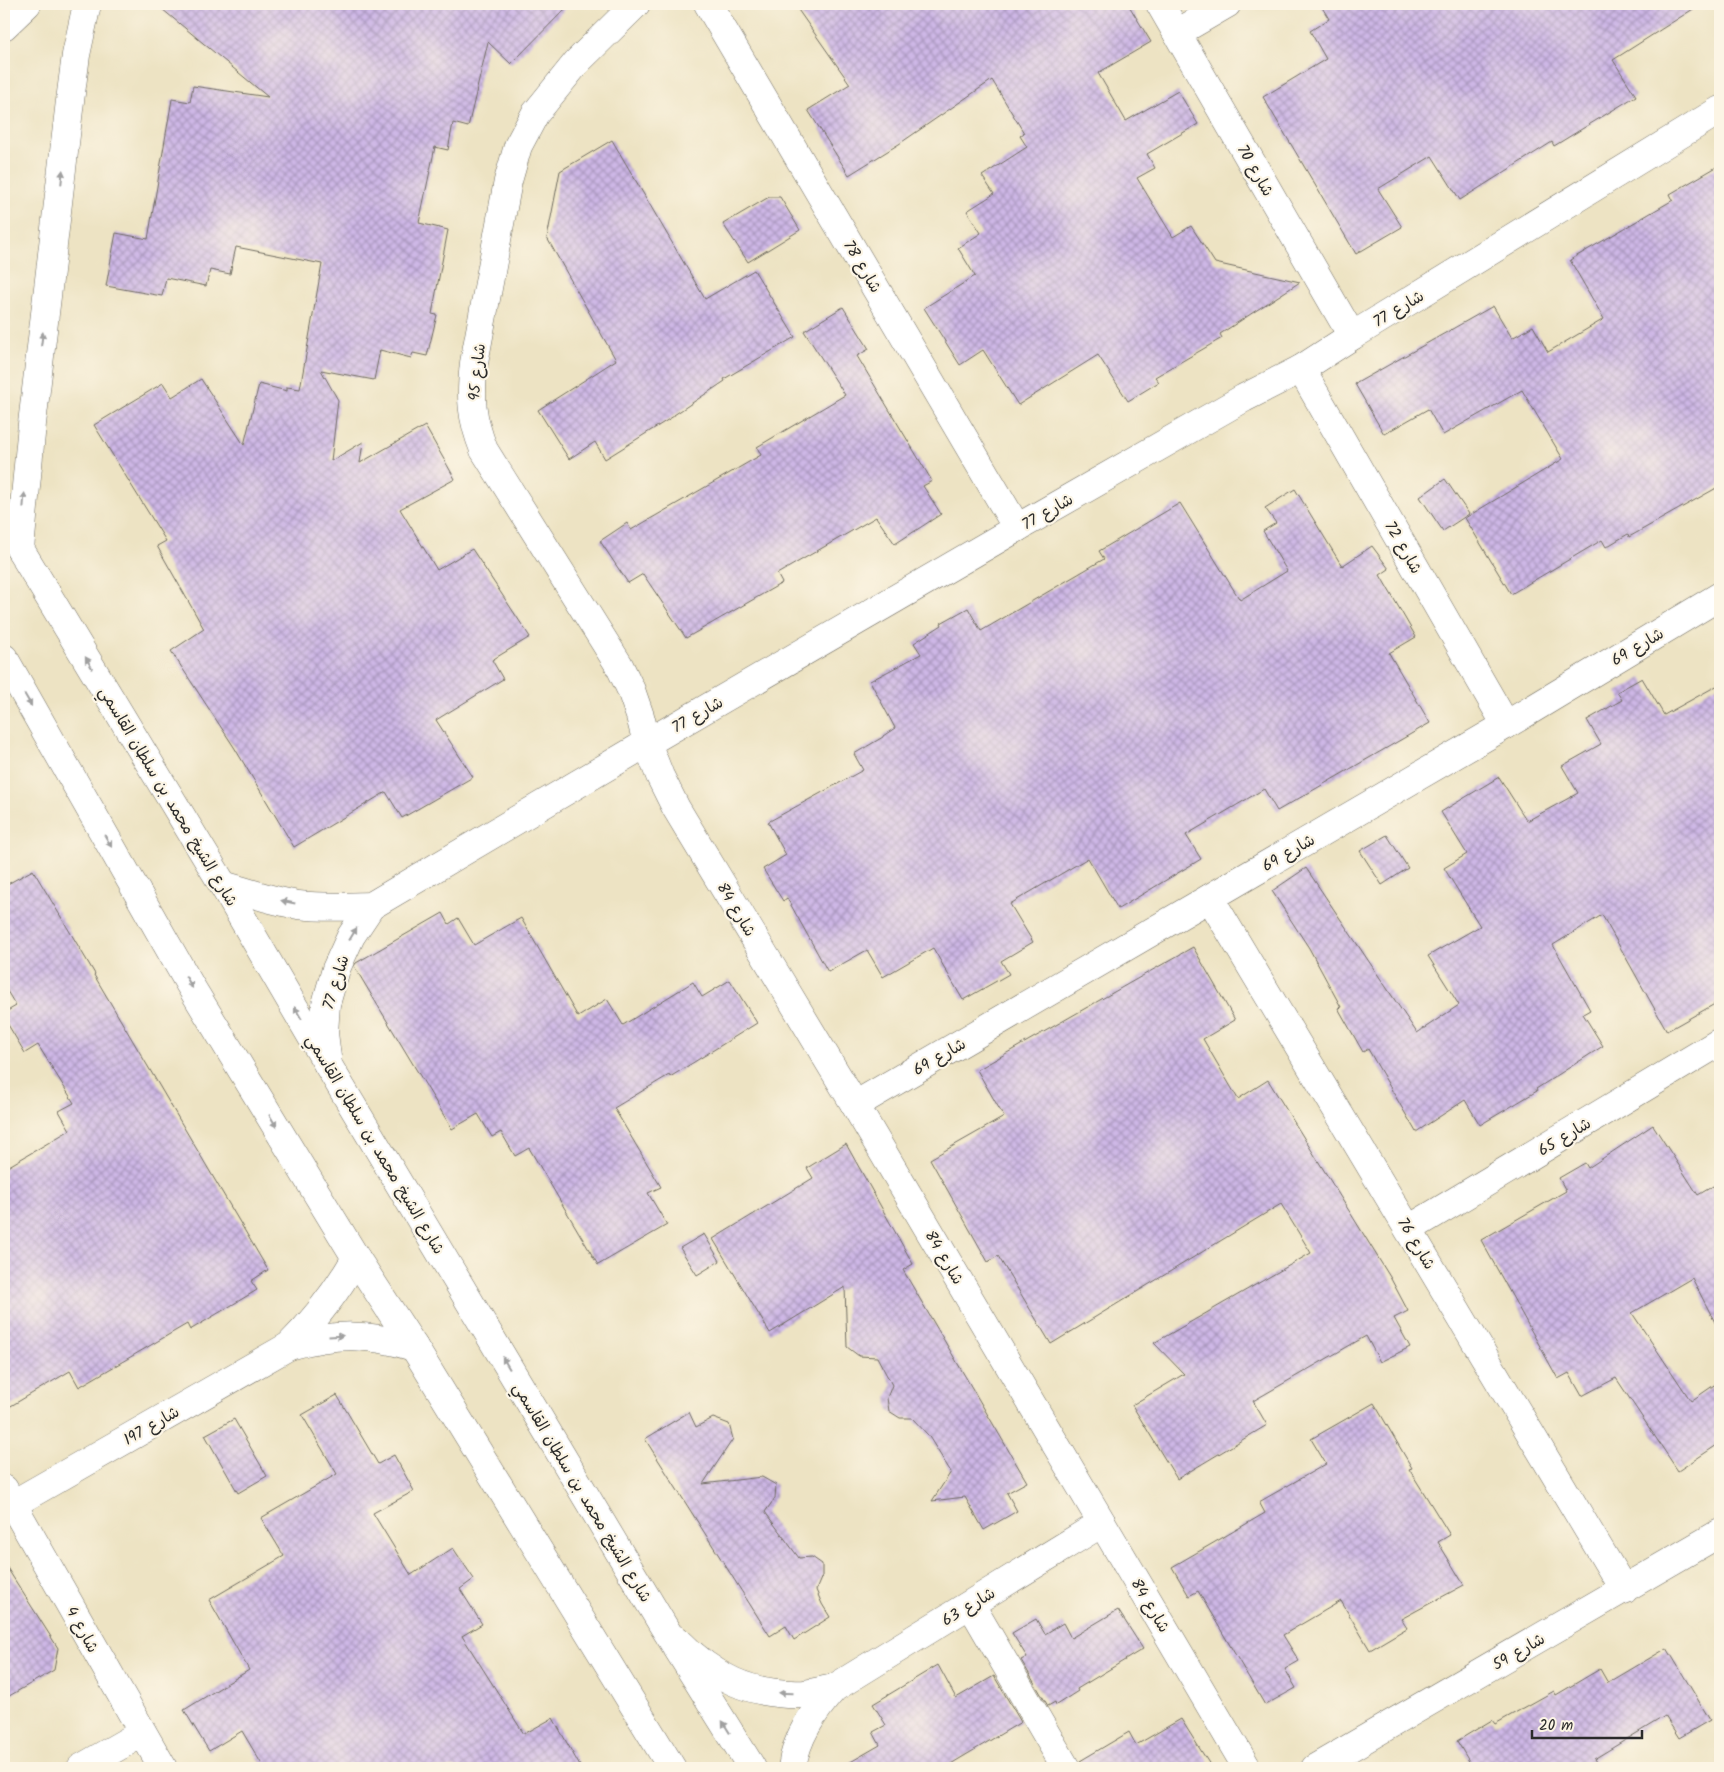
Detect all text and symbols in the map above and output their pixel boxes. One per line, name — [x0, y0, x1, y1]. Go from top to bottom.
street label: شارع 70 — [1230, 140, 1280, 201]
one-way arrow — [58, 169, 66, 185]
street label: شارع 78 — [836, 235, 887, 298]
street label: شارع 77 — [1368, 284, 1429, 334]
one-way arrow — [38, 330, 46, 346]
street label: شارع 95 — [462, 342, 493, 402]
street label: شارع 77 — [1017, 488, 1078, 537]
one-way arrow — [20, 492, 28, 508]
street label: شارع 72 — [1377, 517, 1428, 579]
street label: شارع 69 — [1607, 622, 1669, 673]
one-way arrow — [85, 656, 94, 669]
street label: شارع الشيخ محمد بن سلطان القاسمي — [91, 682, 244, 912]
street label: شارع 77 — [667, 691, 728, 740]
one-way arrow — [24, 693, 32, 707]
street label: شارع 69 — [1257, 828, 1320, 879]
one-way arrow — [104, 835, 113, 848]
street label: شارع 84 — [710, 878, 762, 942]
one-way arrow — [279, 898, 295, 906]
one-way arrow — [348, 928, 357, 941]
street label: شارع 77 — [316, 952, 357, 1013]
one-way arrow — [184, 976, 193, 989]
one-way arrow — [293, 1006, 302, 1019]
street label: شارع الشيخ محمد بن سلطان القاسمي — [298, 1030, 451, 1260]
street label: شارع 69 — [908, 1032, 971, 1083]
street label: شارع 65 — [1533, 1111, 1596, 1163]
one-way arrow — [268, 1115, 277, 1128]
street label: شارع 76 — [1390, 1213, 1441, 1275]
street label: شارع 84 — [918, 1226, 970, 1290]
one-way arrow — [329, 1332, 345, 1340]
one-way arrow — [502, 1356, 511, 1369]
street label: شارع الشيخ محمد بن سلطان القاسمي — [505, 1378, 658, 1608]
street label: شارع 197 — [119, 1400, 185, 1452]
street label: شارع 84 — [1124, 1574, 1176, 1638]
street label: شارع 63 — [937, 1581, 1001, 1633]
street label: شارع 4 — [59, 1602, 105, 1658]
street label: شارع 59 — [1488, 1627, 1550, 1677]
one-way arrow — [777, 1689, 793, 1697]
scale bar — [1532, 1707, 1642, 1739]
text: 20 m — [1539, 1714, 1573, 1738]
one-way arrow — [721, 1720, 731, 1733]

